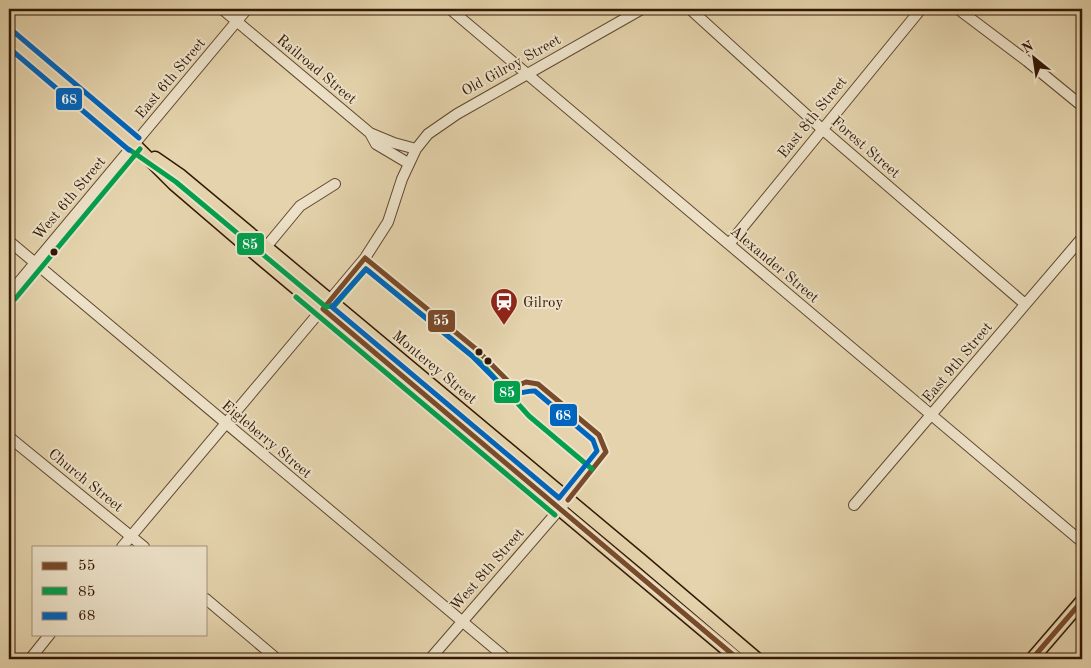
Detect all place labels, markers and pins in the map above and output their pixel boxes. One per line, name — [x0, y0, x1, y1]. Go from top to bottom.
unlabelled marker — [49, 247, 59, 257]
station icon: Gilroy — [489, 287, 519, 326]
place label: Gilroy — [523, 296, 563, 311]
unlabelled marker — [474, 347, 484, 357]
unlabelled marker — [483, 356, 493, 366]

